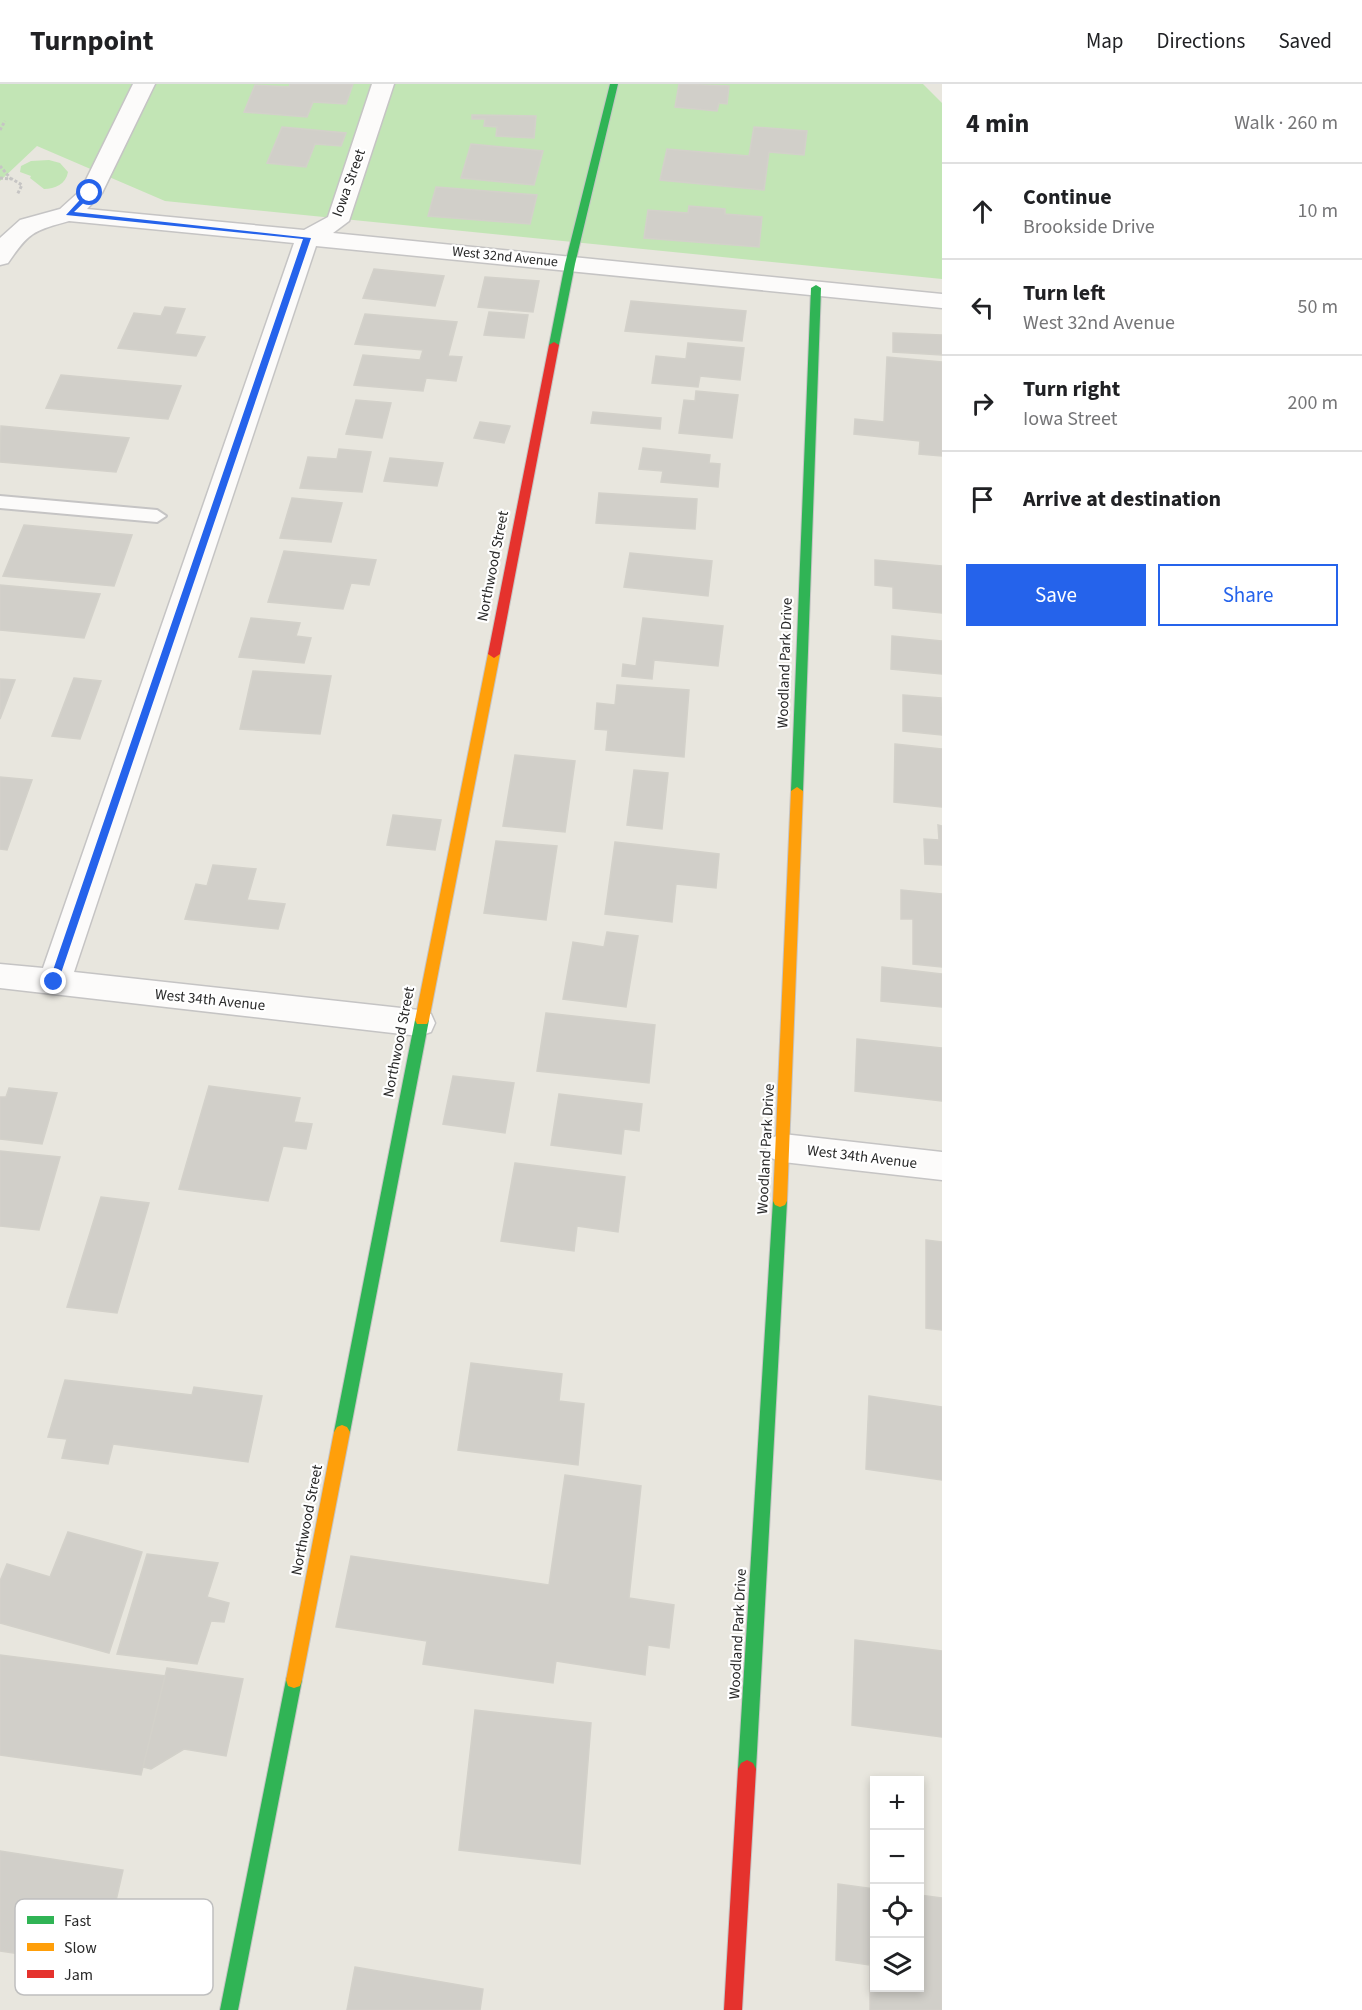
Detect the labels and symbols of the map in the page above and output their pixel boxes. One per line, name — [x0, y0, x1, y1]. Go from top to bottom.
street label: Iowa Street — [327, 146, 371, 220]
route start — [76, 179, 102, 205]
street label: West 32nd Avenue — [451, 241, 559, 273]
street label: Northwood Street — [472, 509, 514, 623]
street label: Woodland Park Drive — [772, 597, 798, 729]
route end — [40, 968, 66, 994]
street label: West 34th Avenue — [154, 984, 266, 1016]
street label: Northwood Street — [378, 985, 420, 1099]
street label: Woodland Park Drive — [752, 1083, 780, 1215]
street label: West 34th Avenue — [806, 1140, 918, 1174]
street label: Northwood Street — [286, 1463, 328, 1577]
street label: Woodland Park Drive — [724, 1568, 752, 1700]
legend — [15, 1899, 213, 1995]
text: Fast — [64, 1910, 92, 1932]
text: Slow — [64, 1937, 97, 1959]
text: Jam — [64, 1964, 93, 1986]

